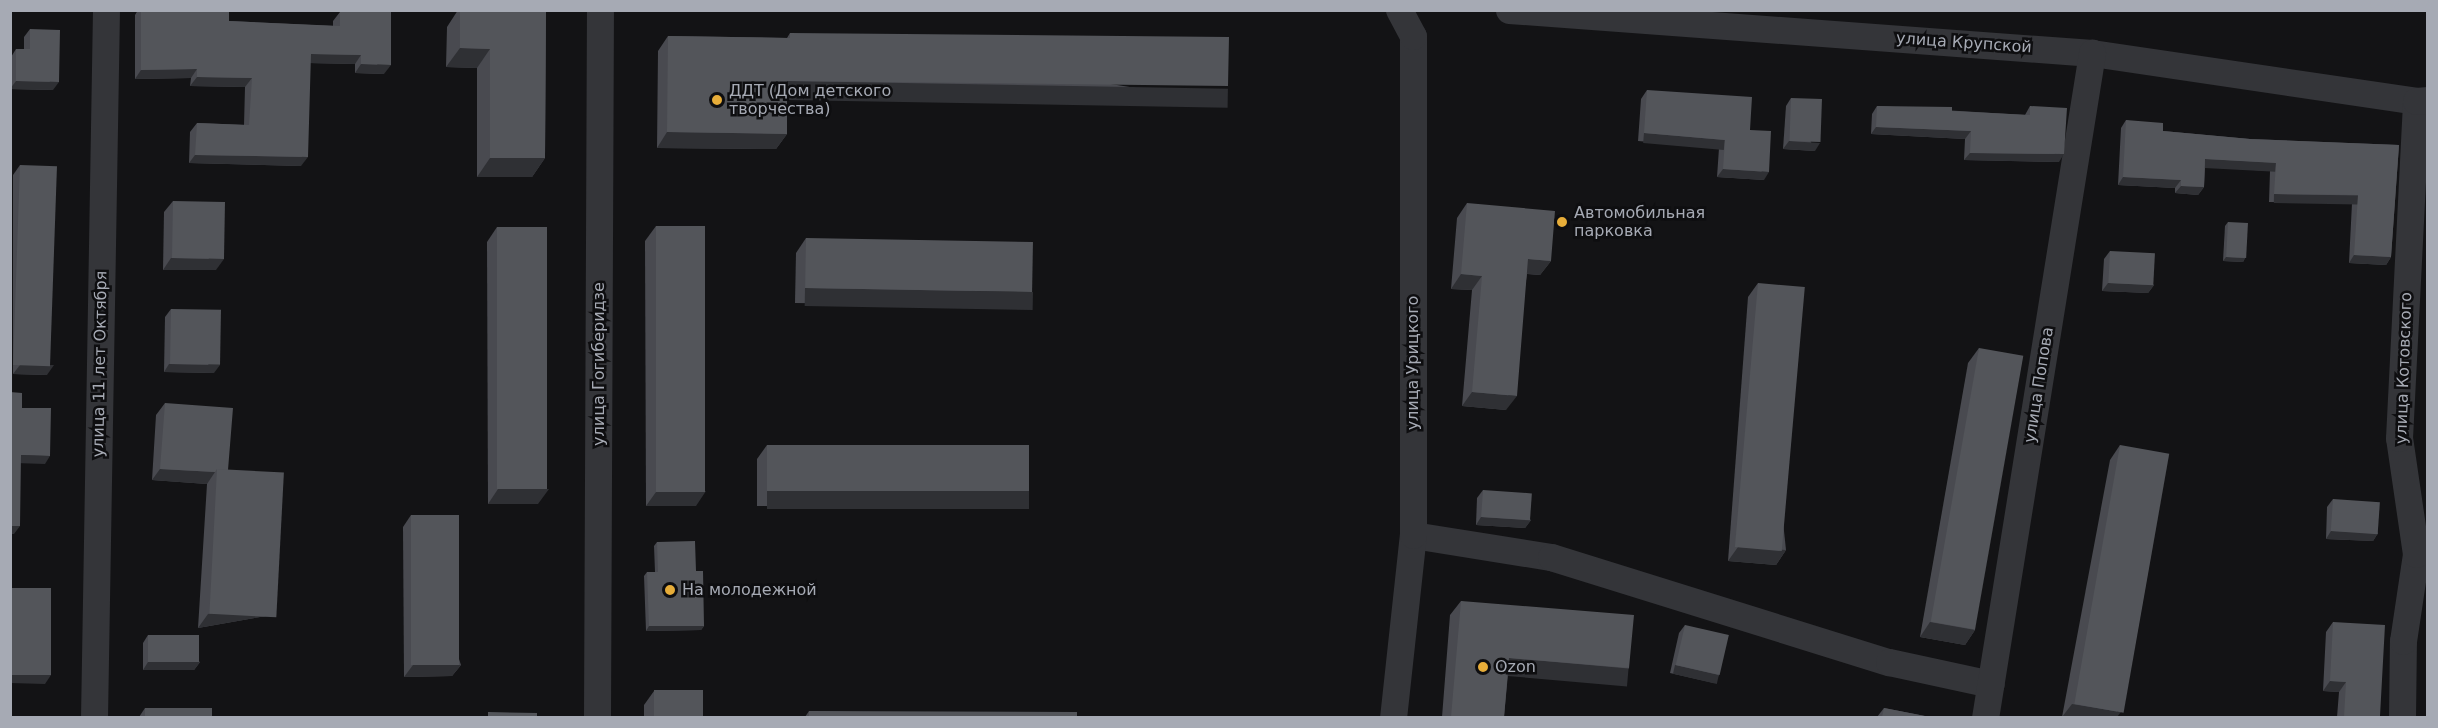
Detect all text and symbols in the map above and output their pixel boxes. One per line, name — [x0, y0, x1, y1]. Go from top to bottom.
street label: улица Крупской — [1896, 29, 2032, 57]
place label: ДДТ (Дом детского творчества) — [729, 81, 891, 119]
marker: ДДТ (Дом детского творчества) — [710, 93, 724, 107]
place label: Автомобильная парковка — [1574, 203, 1705, 241]
marker: Автомобильная парковка — [1555, 215, 1569, 229]
street label: улица 11 лет Октября — [89, 271, 111, 457]
street label: улица Гогиберидзе — [589, 282, 609, 446]
street label: улица Котовского — [2392, 292, 2416, 444]
street label: улица Урицкого — [1403, 296, 1423, 430]
street label: улица Попова — [2020, 326, 2058, 444]
place label: На молодежной — [682, 580, 817, 600]
marker: На молодежной — [663, 583, 677, 597]
place label: Ozon — [1495, 657, 1536, 677]
marker: Ozon — [1476, 660, 1490, 674]

